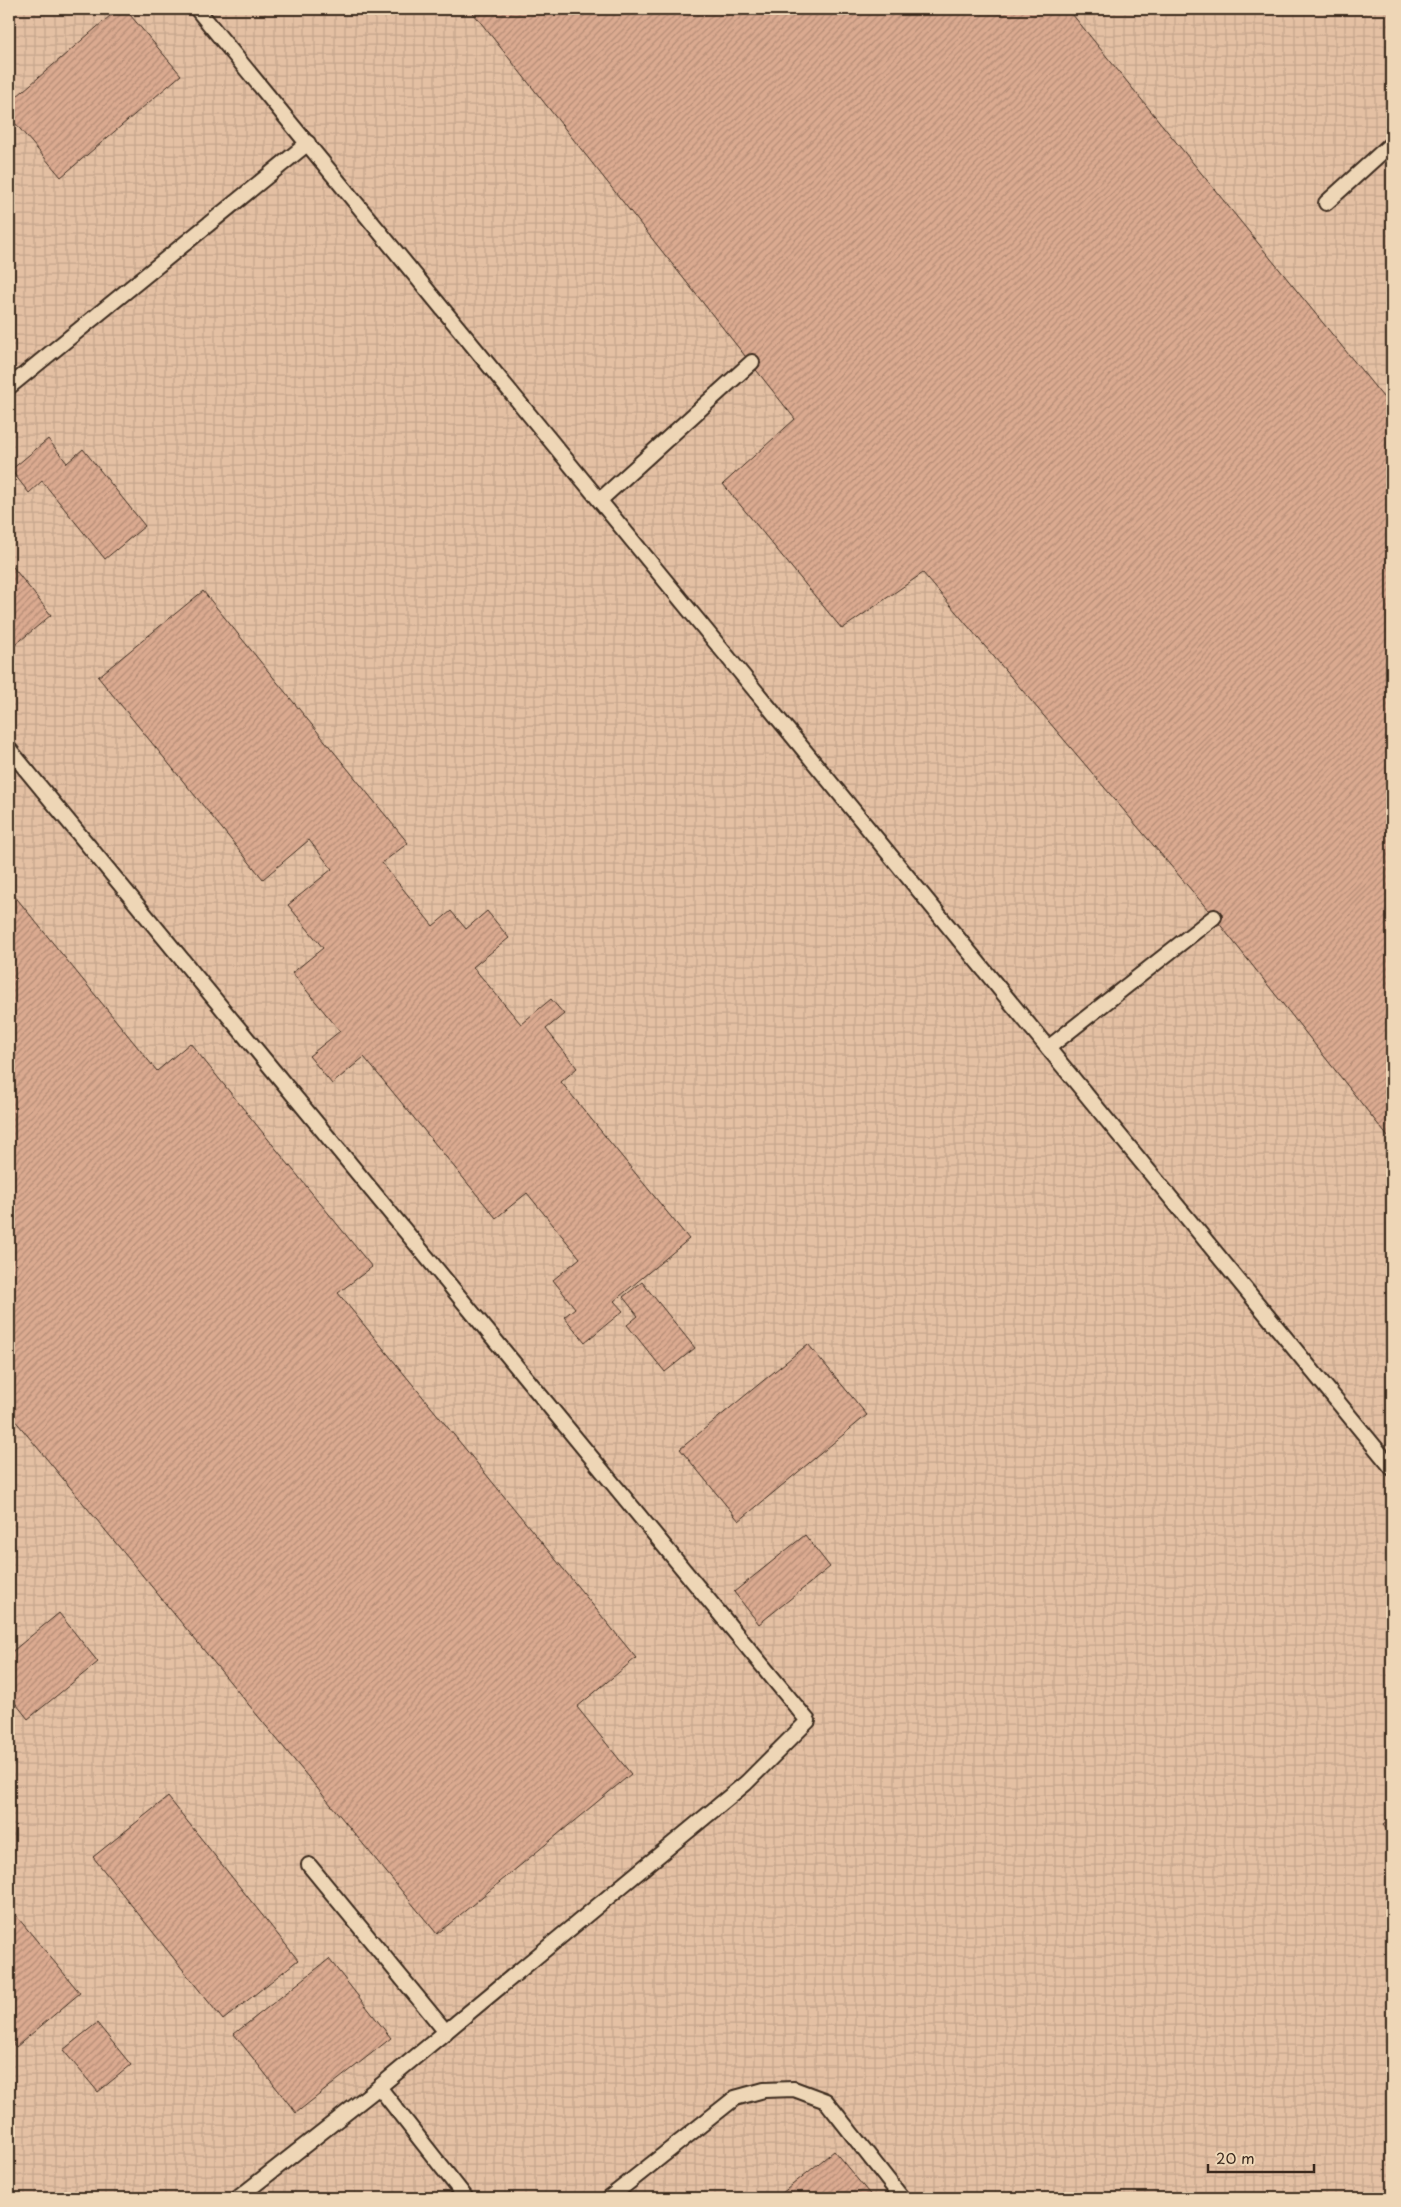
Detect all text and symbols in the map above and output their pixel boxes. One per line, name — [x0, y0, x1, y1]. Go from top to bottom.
scale bar — [1208, 2142, 1315, 2174]
text: 20 m — [1216, 2146, 1255, 2169]

